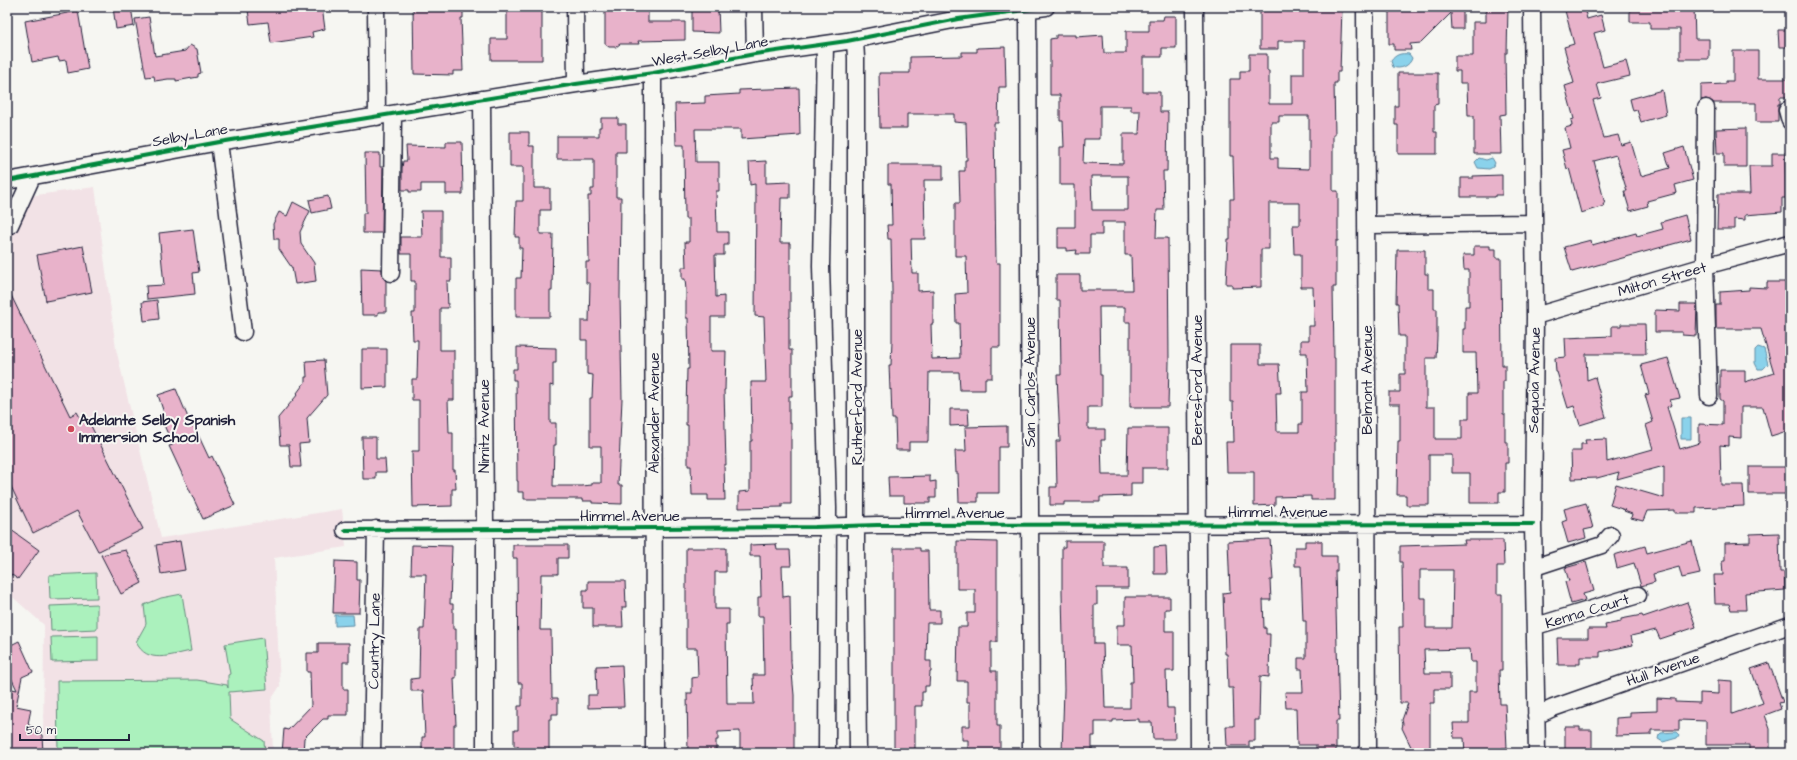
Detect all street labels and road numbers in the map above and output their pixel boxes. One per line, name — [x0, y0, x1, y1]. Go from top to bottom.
street label: West Selby Lane — [650, 31, 770, 73]
street label: Selby Lane — [151, 119, 230, 153]
street label: Milton Street — [1615, 257, 1709, 302]
street label: Beresford Avenue — [1187, 315, 1208, 445]
street label: San Carlos Avenue — [1020, 317, 1041, 447]
street label: Belmont Avenue — [1357, 325, 1378, 435]
street label: Sequoia Avenue — [1523, 327, 1546, 433]
street label: Rutherford Avenue — [847, 329, 868, 465]
street label: Alexander Avenue — [644, 352, 665, 474]
street label: Nimitz Avenue — [474, 379, 495, 473]
street label: Himmel Avenue — [1228, 502, 1328, 523]
street label: Himmel Avenue — [905, 503, 1005, 524]
street label: Himmel Avenue — [580, 506, 680, 527]
street label: Kenna Court — [1543, 589, 1632, 634]
street label: Country Lane — [363, 593, 387, 689]
street label: Hull Avenue — [1624, 647, 1703, 692]

